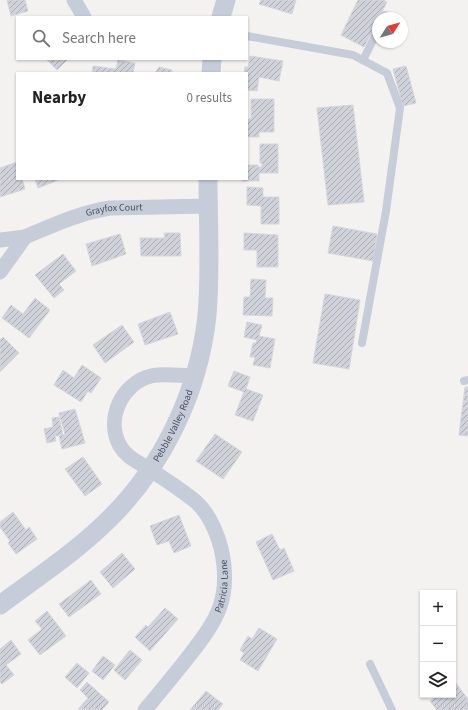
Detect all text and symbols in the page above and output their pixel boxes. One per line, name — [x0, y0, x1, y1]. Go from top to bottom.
north arrow — [372, 12, 408, 48]
search box — [16, 16, 248, 60]
icon: search — [30, 27, 52, 49]
text: Search here — [62, 28, 136, 49]
text: Nearby — [32, 86, 86, 110]
text: 0 results — [187, 89, 232, 107]
street label: Grayfox Court — [84, 200, 143, 220]
street label: Pebble Valley Road — [150, 388, 197, 465]
street label: Patricia Lane — [211, 559, 232, 615]
map controls — [420, 590, 456, 698]
button: + — [420, 590, 456, 626]
button: − — [420, 626, 456, 662]
button: layers — [420, 662, 456, 698]

